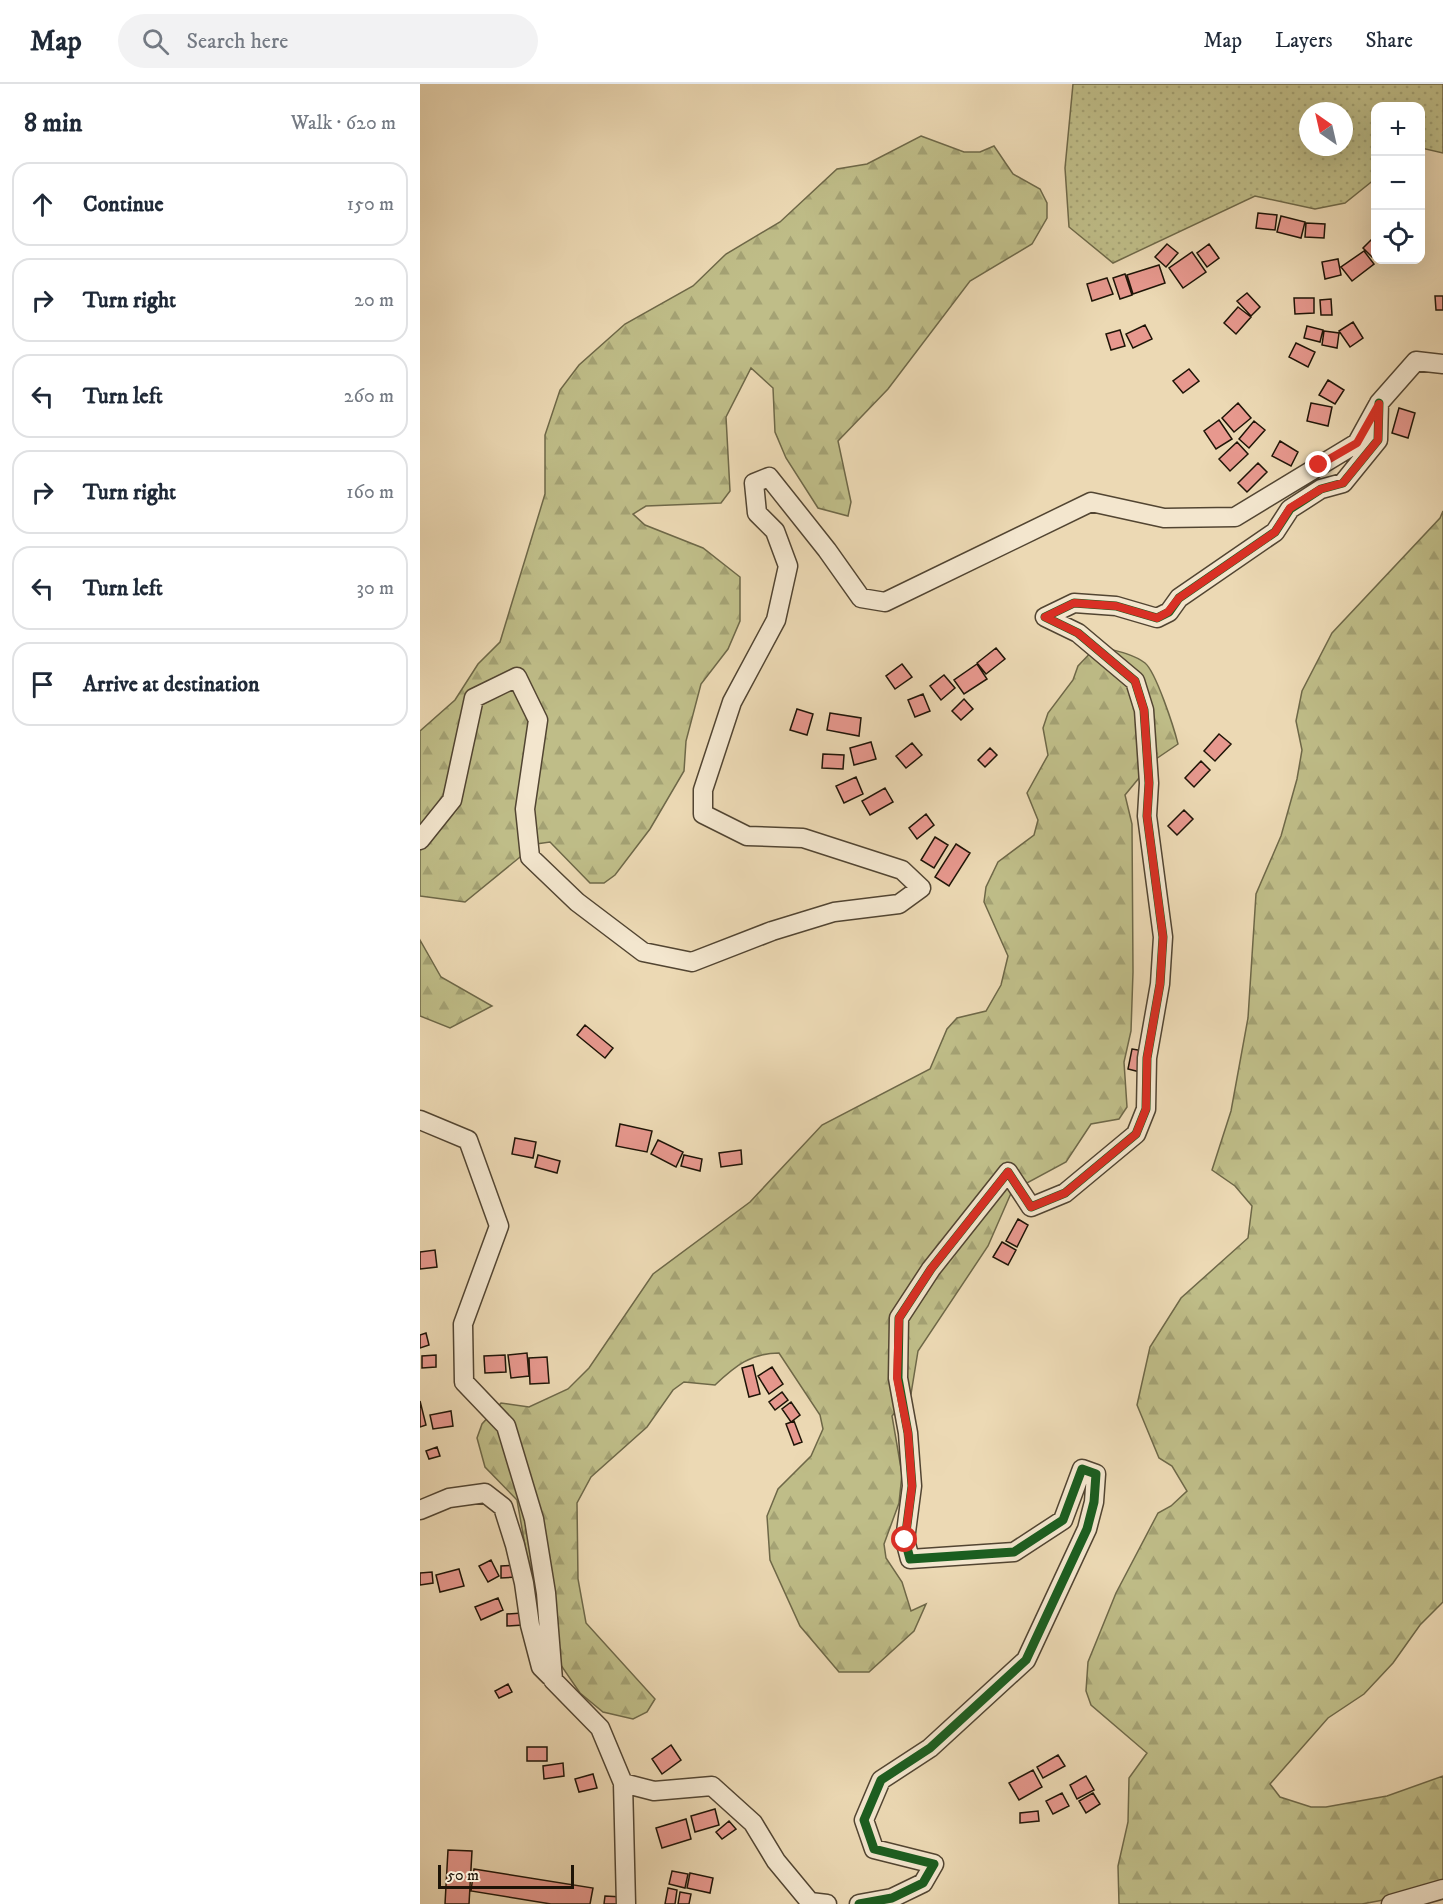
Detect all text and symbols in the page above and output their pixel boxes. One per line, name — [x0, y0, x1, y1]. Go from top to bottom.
search box — [118, 14, 538, 68]
text: Map — [30, 24, 82, 59]
icon: search — [139, 25, 172, 58]
text: Search here — [187, 28, 288, 55]
text: Map — [1203, 28, 1242, 54]
text: Layers — [1275, 28, 1333, 54]
text: Share — [1366, 28, 1413, 54]
north arrow — [1299, 102, 1353, 156]
map controls — [1371, 102, 1425, 264]
button: + — [1371, 102, 1425, 156]
text: 8 min — [24, 107, 82, 140]
text: Walk · 620 m — [291, 111, 396, 136]
button: − — [1371, 156, 1425, 210]
icon: ahead — [26, 188, 59, 221]
text: Continue — [83, 191, 164, 218]
text: 150 m — [347, 192, 394, 217]
button: locate — [1371, 210, 1425, 264]
icon: right — [26, 284, 59, 317]
text: Turn right — [83, 287, 176, 314]
text: 20 m — [354, 288, 394, 313]
icon: left — [26, 380, 59, 413]
text: Turn left — [83, 383, 163, 410]
text: 260 m — [344, 384, 394, 409]
route end — [1305, 451, 1331, 477]
icon: right — [26, 476, 59, 509]
text: Turn right — [83, 479, 176, 506]
text: 160 m — [346, 480, 394, 505]
icon: left — [26, 572, 59, 605]
text: Turn left — [83, 575, 163, 602]
text: 30 m — [356, 576, 394, 601]
icon: arrive — [26, 668, 59, 701]
text: Arrive at destination — [83, 671, 260, 698]
route start — [891, 1526, 917, 1552]
scale bar — [438, 1862, 574, 1890]
text: 50 m — [447, 1865, 479, 1885]

